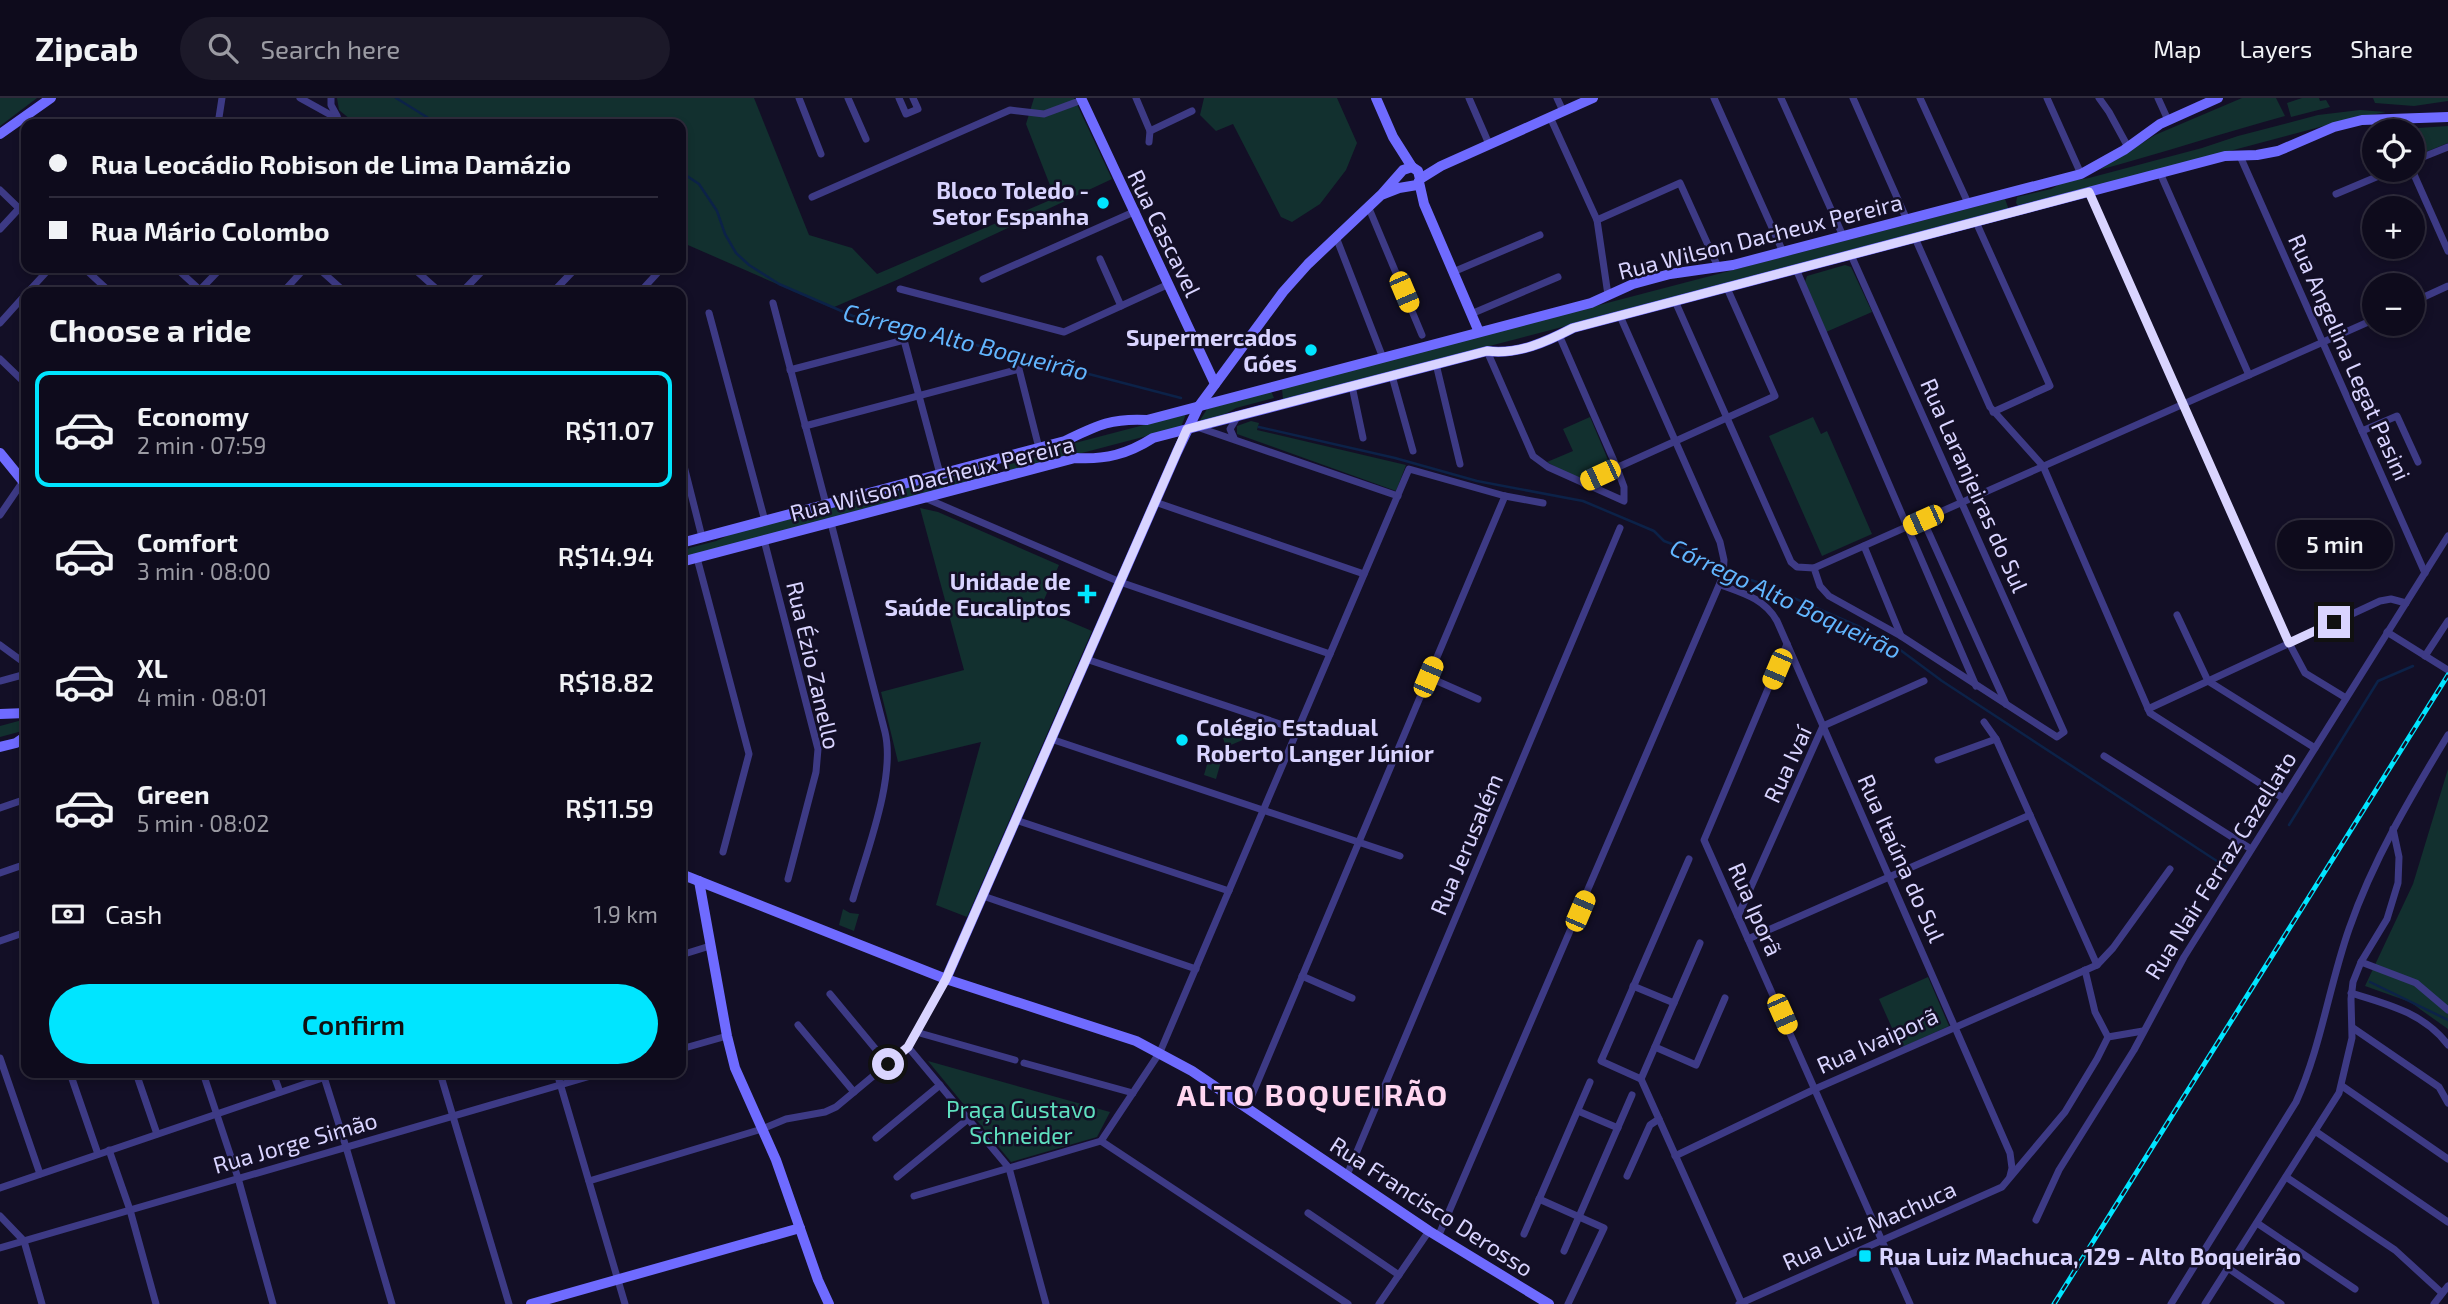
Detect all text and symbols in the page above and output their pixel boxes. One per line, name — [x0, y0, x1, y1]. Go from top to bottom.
search box — [180, 17, 670, 80]
text: Zipcab — [35, 28, 138, 68]
icon: search — [204, 29, 242, 67]
text: Search here — [260, 33, 400, 64]
text: Map — [2153, 34, 2201, 63]
text: Layers — [2239, 34, 2312, 63]
text: Share — [2350, 34, 2413, 63]
map controls — [2362, 119, 2425, 336]
button: locate — [2362, 119, 2425, 182]
text: Rua Leocádio Robison de Lima Damázio — [91, 148, 571, 179]
street label: Rua Cascavel — [1122, 165, 1208, 301]
place label: Bloco Toledo - Setor Espanha — [932, 176, 1089, 230]
street label: Rua Wilson Dacheux Pereira — [1615, 187, 1905, 285]
marker: Bloco Toledo - Setor Espanha — [1095, 195, 1111, 211]
button: + — [2362, 196, 2425, 259]
text: Rua Mário Colombo — [91, 215, 330, 246]
street label: Rua Angelina Legat Pasini — [2283, 229, 2417, 485]
car — [1387, 269, 1422, 315]
button: − — [2362, 273, 2425, 336]
water label: Córrego Alto Boqueirão — [840, 296, 1092, 386]
text: Choose a ride — [49, 310, 252, 348]
place label: Supermercados Góes — [1126, 323, 1297, 377]
marker: Supermercados Góes — [1303, 342, 1319, 358]
street label: Rua Laranjeiras do Sul — [1915, 374, 2035, 597]
icon: car — [53, 398, 116, 461]
text: Economy — [137, 400, 249, 431]
text: R$11.07 — [565, 414, 654, 445]
street label: Rua Wilson Dacheux Pereira — [787, 429, 1077, 527]
text: 2 min · 07:59 — [137, 431, 267, 459]
car — [1577, 457, 1624, 493]
car — [1900, 502, 1947, 538]
callout: 5 min — [2276, 520, 2392, 570]
icon: car — [53, 524, 116, 587]
text: Comfort — [137, 526, 238, 557]
text: 5 min — [2306, 530, 2364, 558]
water label: Córrego Alto Boqueirão — [1666, 532, 1906, 664]
text: R$14.94 — [558, 540, 654, 571]
text: 3 min · 08:00 — [137, 557, 271, 585]
place label: Unidade de Saúde Eucaliptos — [884, 567, 1071, 621]
street label: Rua Ézio Zanello — [781, 578, 847, 752]
marker: Unidade de Saúde Eucaliptos — [1077, 584, 1097, 604]
route end — [2318, 606, 2350, 638]
car — [1760, 646, 1795, 692]
icon: car — [53, 650, 116, 713]
text: XL — [137, 652, 168, 683]
car — [1411, 654, 1446, 700]
text: R$18.82 — [559, 666, 654, 697]
text: 4 min · 08:01 — [137, 683, 267, 711]
place label: Colégio Estadual Roberto Langer Júnior — [1196, 713, 1434, 767]
street label: Rua Ivaí — [1757, 720, 1817, 807]
marker: Colégio Estadual Roberto Langer Júnior — [1174, 732, 1190, 748]
street label: Rua Nair Ferraz Cazellato — [2138, 746, 2302, 984]
street label: Rua Jerusalém — [1424, 769, 1508, 919]
street label: Rua Itaúna do Sul — [1852, 770, 1952, 946]
icon: car — [53, 776, 116, 839]
text: Green — [137, 778, 210, 809]
text: R$11.59 — [565, 792, 654, 823]
text: 5 min · 08:02 — [137, 809, 269, 837]
street label: Rua Iporã — [1723, 858, 1789, 960]
car — [1563, 888, 1598, 934]
icon: cash — [49, 895, 87, 933]
text: Cash — [105, 898, 162, 929]
text: 1.9 km — [593, 900, 658, 928]
button: Confirm — [49, 984, 658, 1064]
car — [1764, 991, 1801, 1037]
street label: Rua Ivaiporã — [1812, 1001, 1942, 1079]
route start — [872, 1048, 904, 1080]
district label: ALTO BOQUEIRÃO — [1177, 1076, 1449, 1113]
park label: Praça Gustavo Schneider — [946, 1095, 1096, 1149]
street label: Rua Jorge Simão — [210, 1105, 380, 1179]
street label: Rua Francisco Derosso — [1325, 1130, 1539, 1282]
street label: Rua Luiz Machuca — [1778, 1174, 1960, 1276]
place label: Rua Luiz Machuca, 129 - Alto Boqueirão — [1879, 1242, 2301, 1270]
marker: Rua Luiz Machuca, 129 - Alto Boqueirão — [1857, 1248, 1873, 1264]

